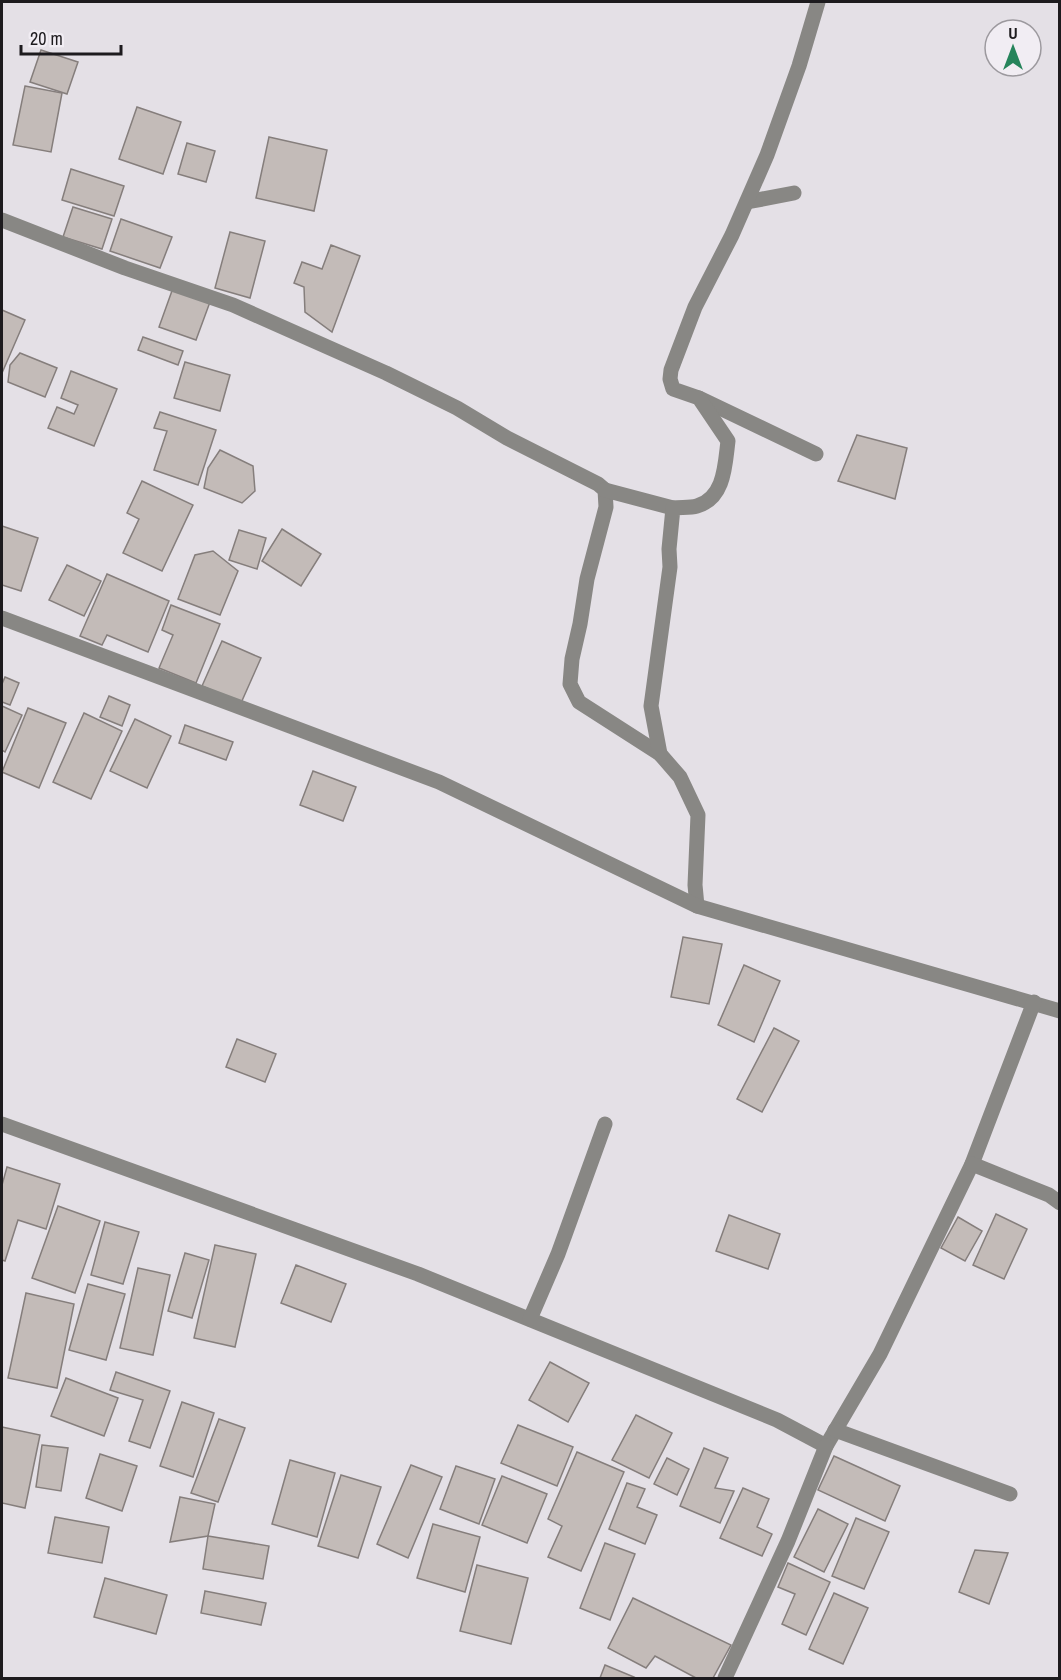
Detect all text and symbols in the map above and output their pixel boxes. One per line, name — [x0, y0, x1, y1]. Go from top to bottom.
scale bar — [21, 18, 122, 56]
north arrow — [983, 18, 1043, 78]
text: U — [1008, 22, 1018, 44]
text: 20 m — [30, 26, 63, 51]

